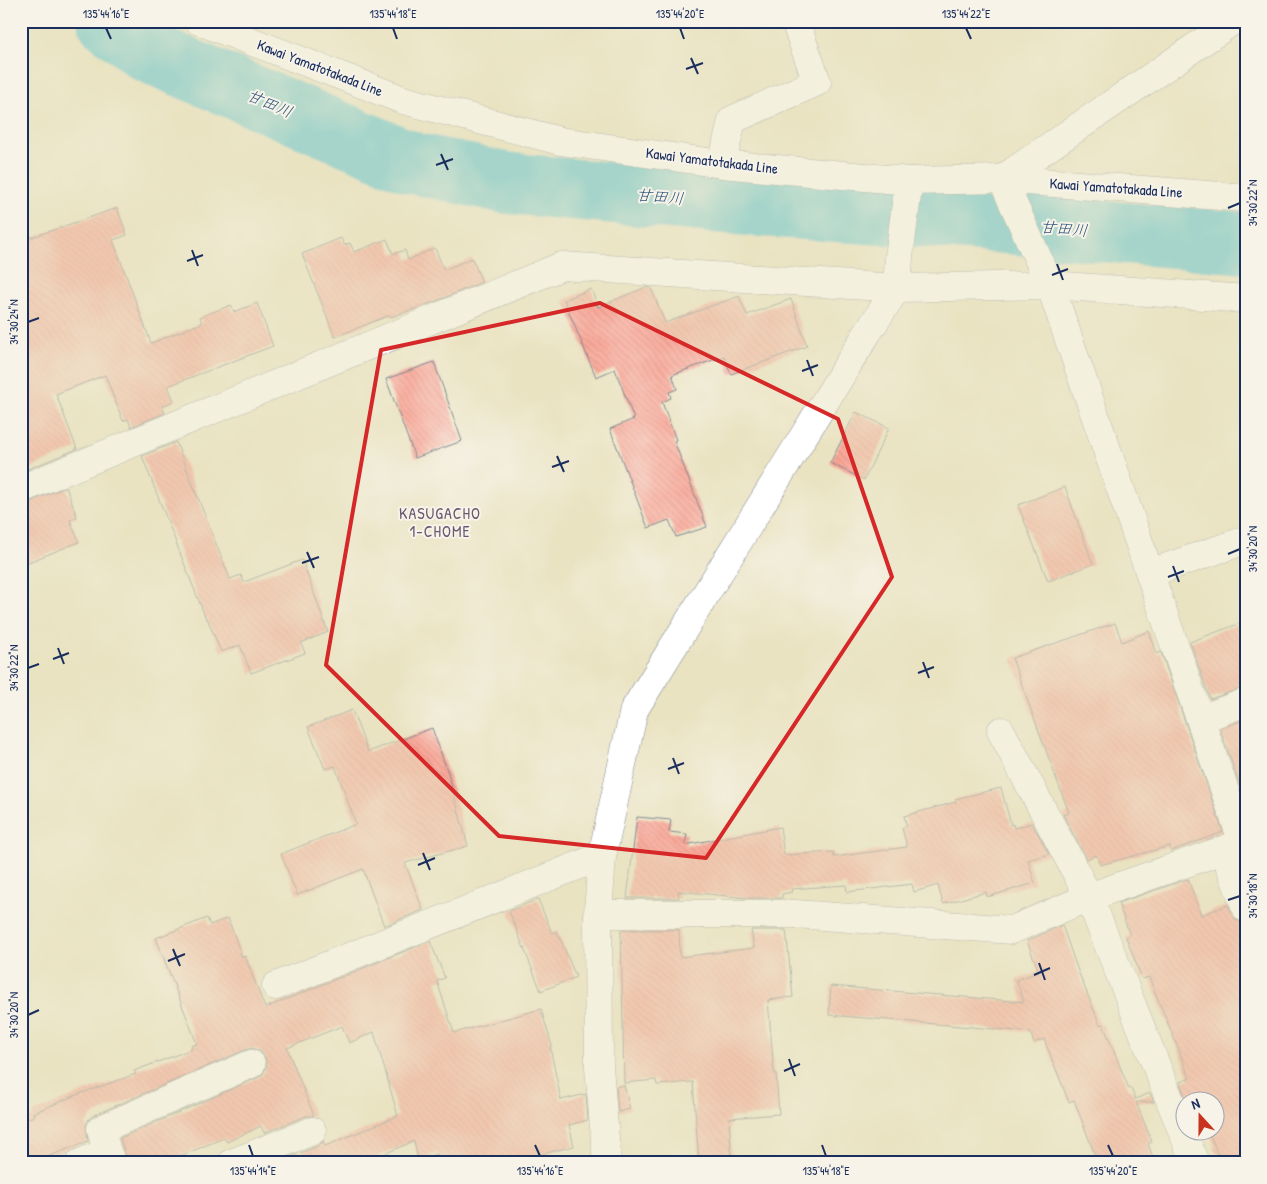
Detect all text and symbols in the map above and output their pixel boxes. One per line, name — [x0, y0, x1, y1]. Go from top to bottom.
text: 135°44'16"E — [83, 5, 130, 22]
text: 135°44'18"E — [369, 5, 417, 22]
text: 135°44'20"E — [656, 5, 705, 22]
text: 135°44'22"E — [942, 5, 991, 22]
street label: Kawai Yamatotakada Line — [254, 34, 386, 101]
water label: 甘田川 — [244, 83, 296, 123]
street label: Kawai Yamatotakada Line — [645, 142, 779, 179]
street label: Kawai Yamatotakada Line — [1049, 172, 1183, 203]
text: 34°30'22"N — [1244, 180, 1261, 226]
water label: 甘田川 — [635, 183, 685, 209]
water label: 甘田川 — [1039, 215, 1089, 241]
text: 34°30'24"N — [5, 299, 22, 345]
district label: KASUGACHO 1-CHOME — [399, 502, 481, 542]
text: 34°30'20"N — [1244, 526, 1261, 572]
text: 34°30'22"N — [5, 645, 22, 691]
text: 34°30'18"N — [1244, 874, 1261, 918]
text: 34°30'20"N — [5, 992, 22, 1038]
north arrow — [1174, 1092, 1224, 1142]
text: N — [1188, 1093, 1203, 1114]
text: 135°44'14"E — [230, 1162, 277, 1179]
text: 135°44'16"E — [517, 1162, 564, 1179]
text: 135°44'18"E — [802, 1162, 850, 1179]
text: 135°44'20"E — [1089, 1162, 1138, 1179]

